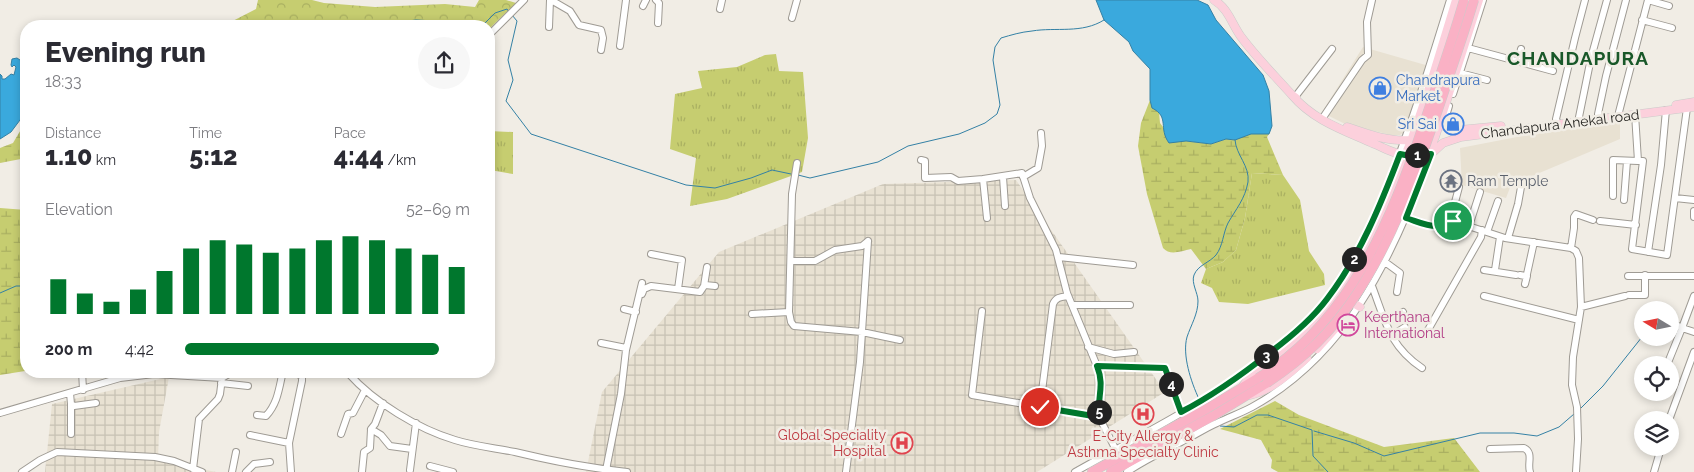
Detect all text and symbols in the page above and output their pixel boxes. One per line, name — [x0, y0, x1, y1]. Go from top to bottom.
text: Evening run — [45, 36, 206, 69]
button: share — [418, 37, 470, 89]
district label: CHANDAPURA — [1507, 47, 1649, 69]
text: 18:33 — [45, 72, 81, 91]
place label: Chandrapura Market — [1396, 72, 1480, 104]
shop icon: Chandrapura Market — [1368, 76, 1392, 100]
street label: Chandapura Anekal road — [1480, 106, 1640, 142]
shop icon: Sri Sai — [1441, 112, 1465, 136]
place label: Sri Sai — [1398, 116, 1437, 132]
text: Distance — [45, 125, 101, 141]
text: Time — [189, 125, 222, 141]
text: Pace — [334, 125, 366, 141]
text: 1.10 — [45, 141, 92, 171]
text: 5:12 — [189, 141, 238, 171]
text: 4:44 — [334, 141, 384, 171]
pin: 1 — [1404, 142, 1430, 168]
text: 1 — [1414, 147, 1421, 163]
text: km — [92, 152, 116, 168]
text: /km — [384, 152, 416, 168]
temple icon: Ram Temple — [1439, 169, 1463, 193]
place label: Ram Temple — [1467, 173, 1548, 189]
text: Elevation — [45, 200, 113, 219]
text: 52–69 m — [406, 200, 470, 219]
pin — [1432, 200, 1474, 242]
icon: arrive — [1439, 207, 1467, 235]
pin: 2 — [1342, 246, 1366, 272]
text: 2 — [1351, 251, 1358, 267]
north arrow — [1634, 301, 1679, 346]
map controls — [1634, 301, 1679, 456]
place label: Keerthana International — [1364, 309, 1445, 341]
hotel icon: Keerthana International — [1336, 313, 1360, 337]
text: 200 m — [45, 340, 92, 359]
text: 4:42 — [125, 340, 154, 359]
pin: 3 — [1254, 344, 1278, 368]
text: 3 — [1263, 348, 1270, 364]
button: locate — [1634, 356, 1679, 401]
pin: 4 — [1158, 372, 1184, 396]
text: 4 — [1168, 376, 1176, 392]
pin — [1019, 386, 1061, 428]
icon: check — [1026, 393, 1054, 421]
pin: 5 — [1086, 400, 1112, 424]
hospital icon: E-City Allergy & Asthma Specialty Clinic — [1131, 402, 1155, 426]
text: 5 — [1096, 404, 1103, 420]
button: layers — [1634, 411, 1679, 456]
place label: Global Speciality Hospital — [778, 427, 886, 459]
place label: E-City Allergy & Asthma Specialty Clinic — [1067, 428, 1219, 460]
hospital icon: Global Speciality Hospital — [890, 431, 914, 455]

